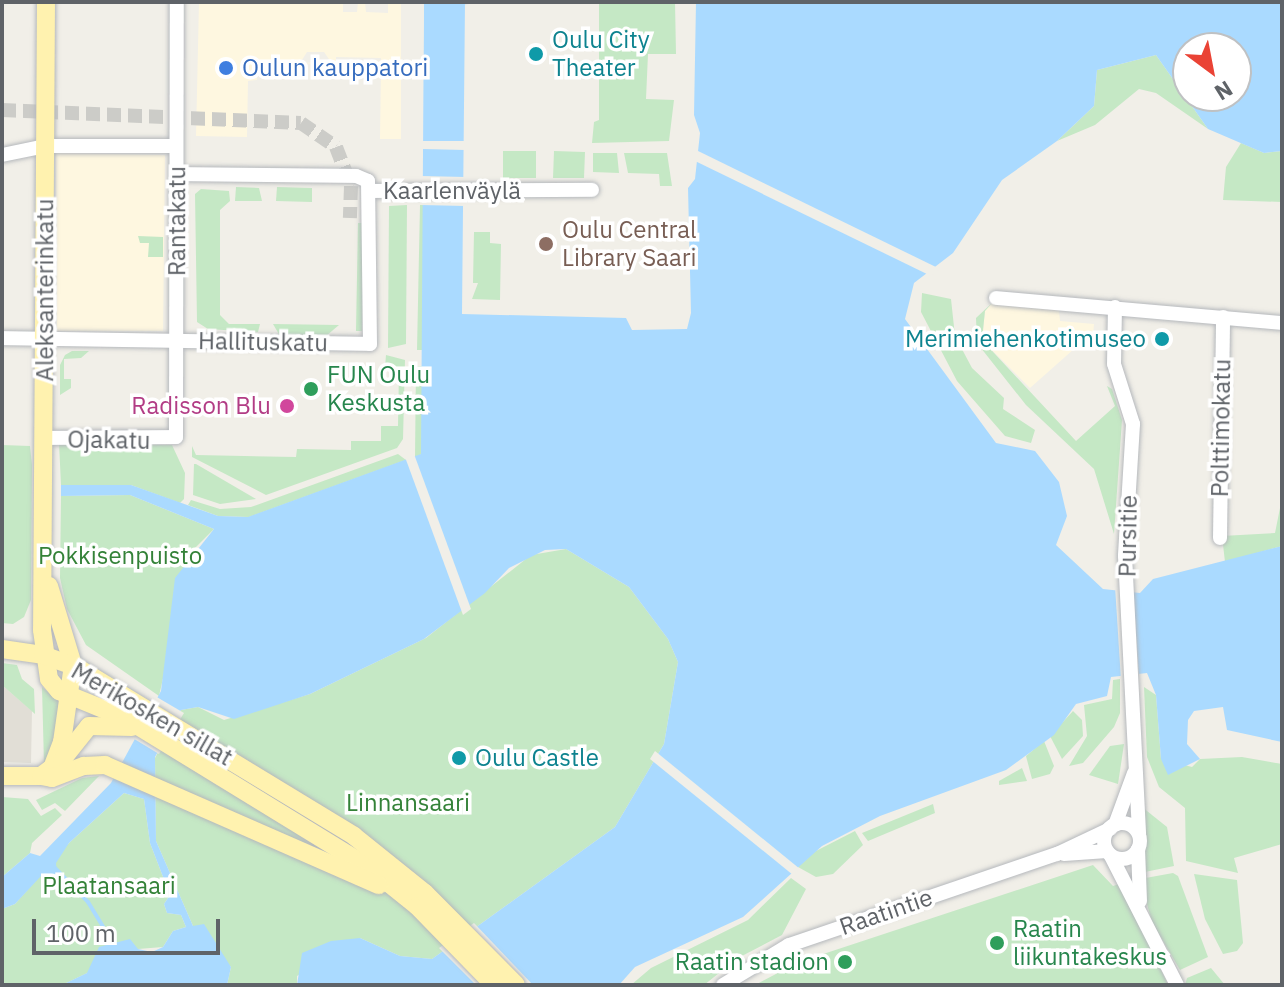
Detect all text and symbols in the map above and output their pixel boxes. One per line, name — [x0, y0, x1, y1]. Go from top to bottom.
place label: Oulu City Theater — [552, 26, 650, 82]
north arrow — [1172, 32, 1252, 112]
marker: Oulu City Theater — [527, 45, 545, 63]
place label: Oulun kauppatori — [242, 54, 428, 82]
marker: Oulun kauppatori — [217, 59, 235, 77]
text: N — [1209, 75, 1238, 108]
street label: Rantakatu — [163, 166, 191, 276]
street label: Kaarlenväylä — [383, 177, 521, 205]
street label: Aleksanterinkatu — [31, 199, 59, 381]
place label: Oulu Central Library Saari — [562, 216, 697, 272]
marker: Oulu Central Library Saari — [537, 235, 555, 253]
place label: Merimiehenkotimuseo — [905, 325, 1146, 353]
street label: Hallituskatu — [198, 326, 328, 358]
marker: Merimiehenkotimuseo — [1153, 330, 1171, 348]
street label: Polttimokatu — [1205, 359, 1237, 497]
place label: FUN Oulu Keskusta — [327, 361, 430, 417]
marker: FUN Oulu Keskusta — [302, 380, 320, 398]
place label: Radisson Blu — [131, 392, 271, 420]
marker: Radisson Blu — [278, 397, 296, 415]
street label: Ojakatu — [67, 425, 151, 455]
street label: Pursitie — [1113, 495, 1143, 577]
park label: Pokkisenpuisto — [38, 542, 202, 570]
street label: Merikosken sillat — [66, 656, 238, 772]
place label: Oulu Castle — [475, 744, 599, 772]
marker: Oulu Castle — [450, 749, 468, 767]
park label: Linnansaari — [346, 789, 470, 817]
park label: Plaatansaari — [42, 872, 176, 900]
street label: Raatintie — [836, 883, 936, 941]
scale bar — [36, 903, 224, 953]
place label: Raatin liikuntakeskus — [1013, 915, 1167, 971]
text: 100 m — [46, 917, 116, 949]
marker: Raatin liikuntakeskus — [988, 934, 1006, 952]
place label: Raatin stadion — [675, 948, 829, 976]
marker: Raatin stadion — [836, 953, 854, 971]

